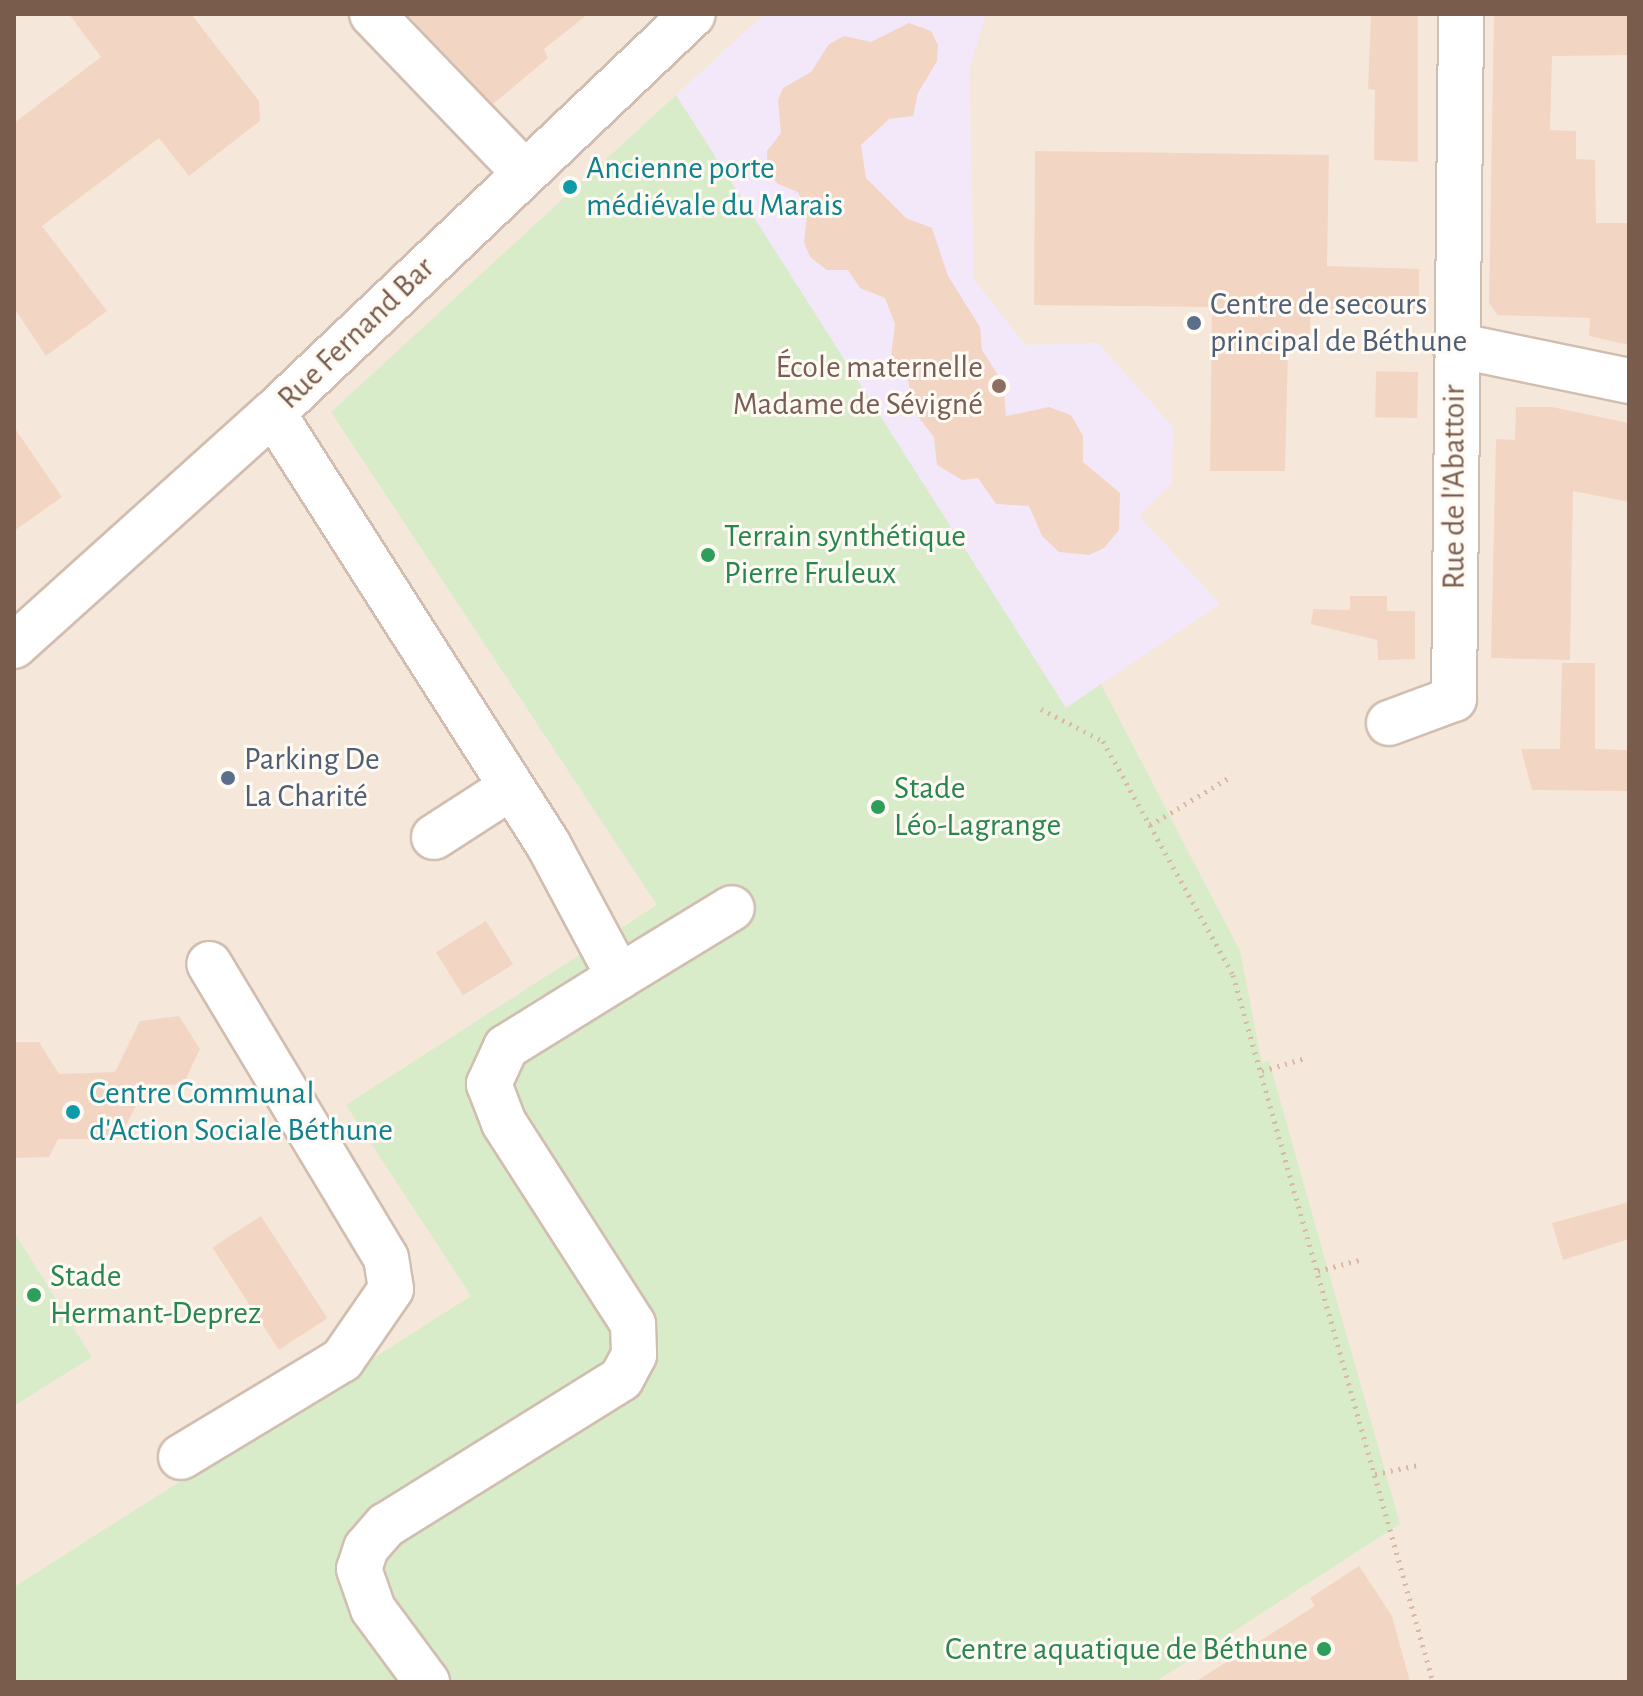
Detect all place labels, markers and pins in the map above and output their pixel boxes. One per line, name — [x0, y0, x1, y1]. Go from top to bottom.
place label: Ancienne porte médiévale du Marais — [586, 150, 843, 225]
marker: Ancienne porte médiévale du Marais — [561, 178, 579, 196]
place label: Centre de secours principal de Béthune — [1210, 286, 1467, 361]
marker: Centre de secours principal de Béthune — [1185, 314, 1203, 332]
place label: École maternelle Madame de Sévigné — [733, 349, 983, 424]
marker: École maternelle Madame de Sévigné — [990, 377, 1008, 395]
place label: Terrain synthétique Pierre Fruleux — [724, 518, 966, 593]
marker: Terrain synthétique Pierre Fruleux — [699, 546, 717, 564]
place label: Parking De La Charité — [244, 741, 380, 816]
marker: Parking De La Charité — [219, 769, 237, 787]
place label: Stade Léo-Lagrange — [894, 770, 1061, 845]
marker: Stade Léo-Lagrange — [869, 798, 887, 816]
place label: Centre Communal d'Action Sociale Béthune — [89, 1075, 393, 1150]
marker: Centre Communal d'Action Sociale Béthune — [64, 1103, 82, 1121]
place label: Stade Hermant-Deprez — [50, 1258, 261, 1333]
marker: Stade Hermant-Deprez — [25, 1286, 43, 1304]
place label: Centre aquatique de Béthune — [945, 1630, 1308, 1668]
marker: Centre aquatique de Béthune — [1315, 1640, 1333, 1658]

